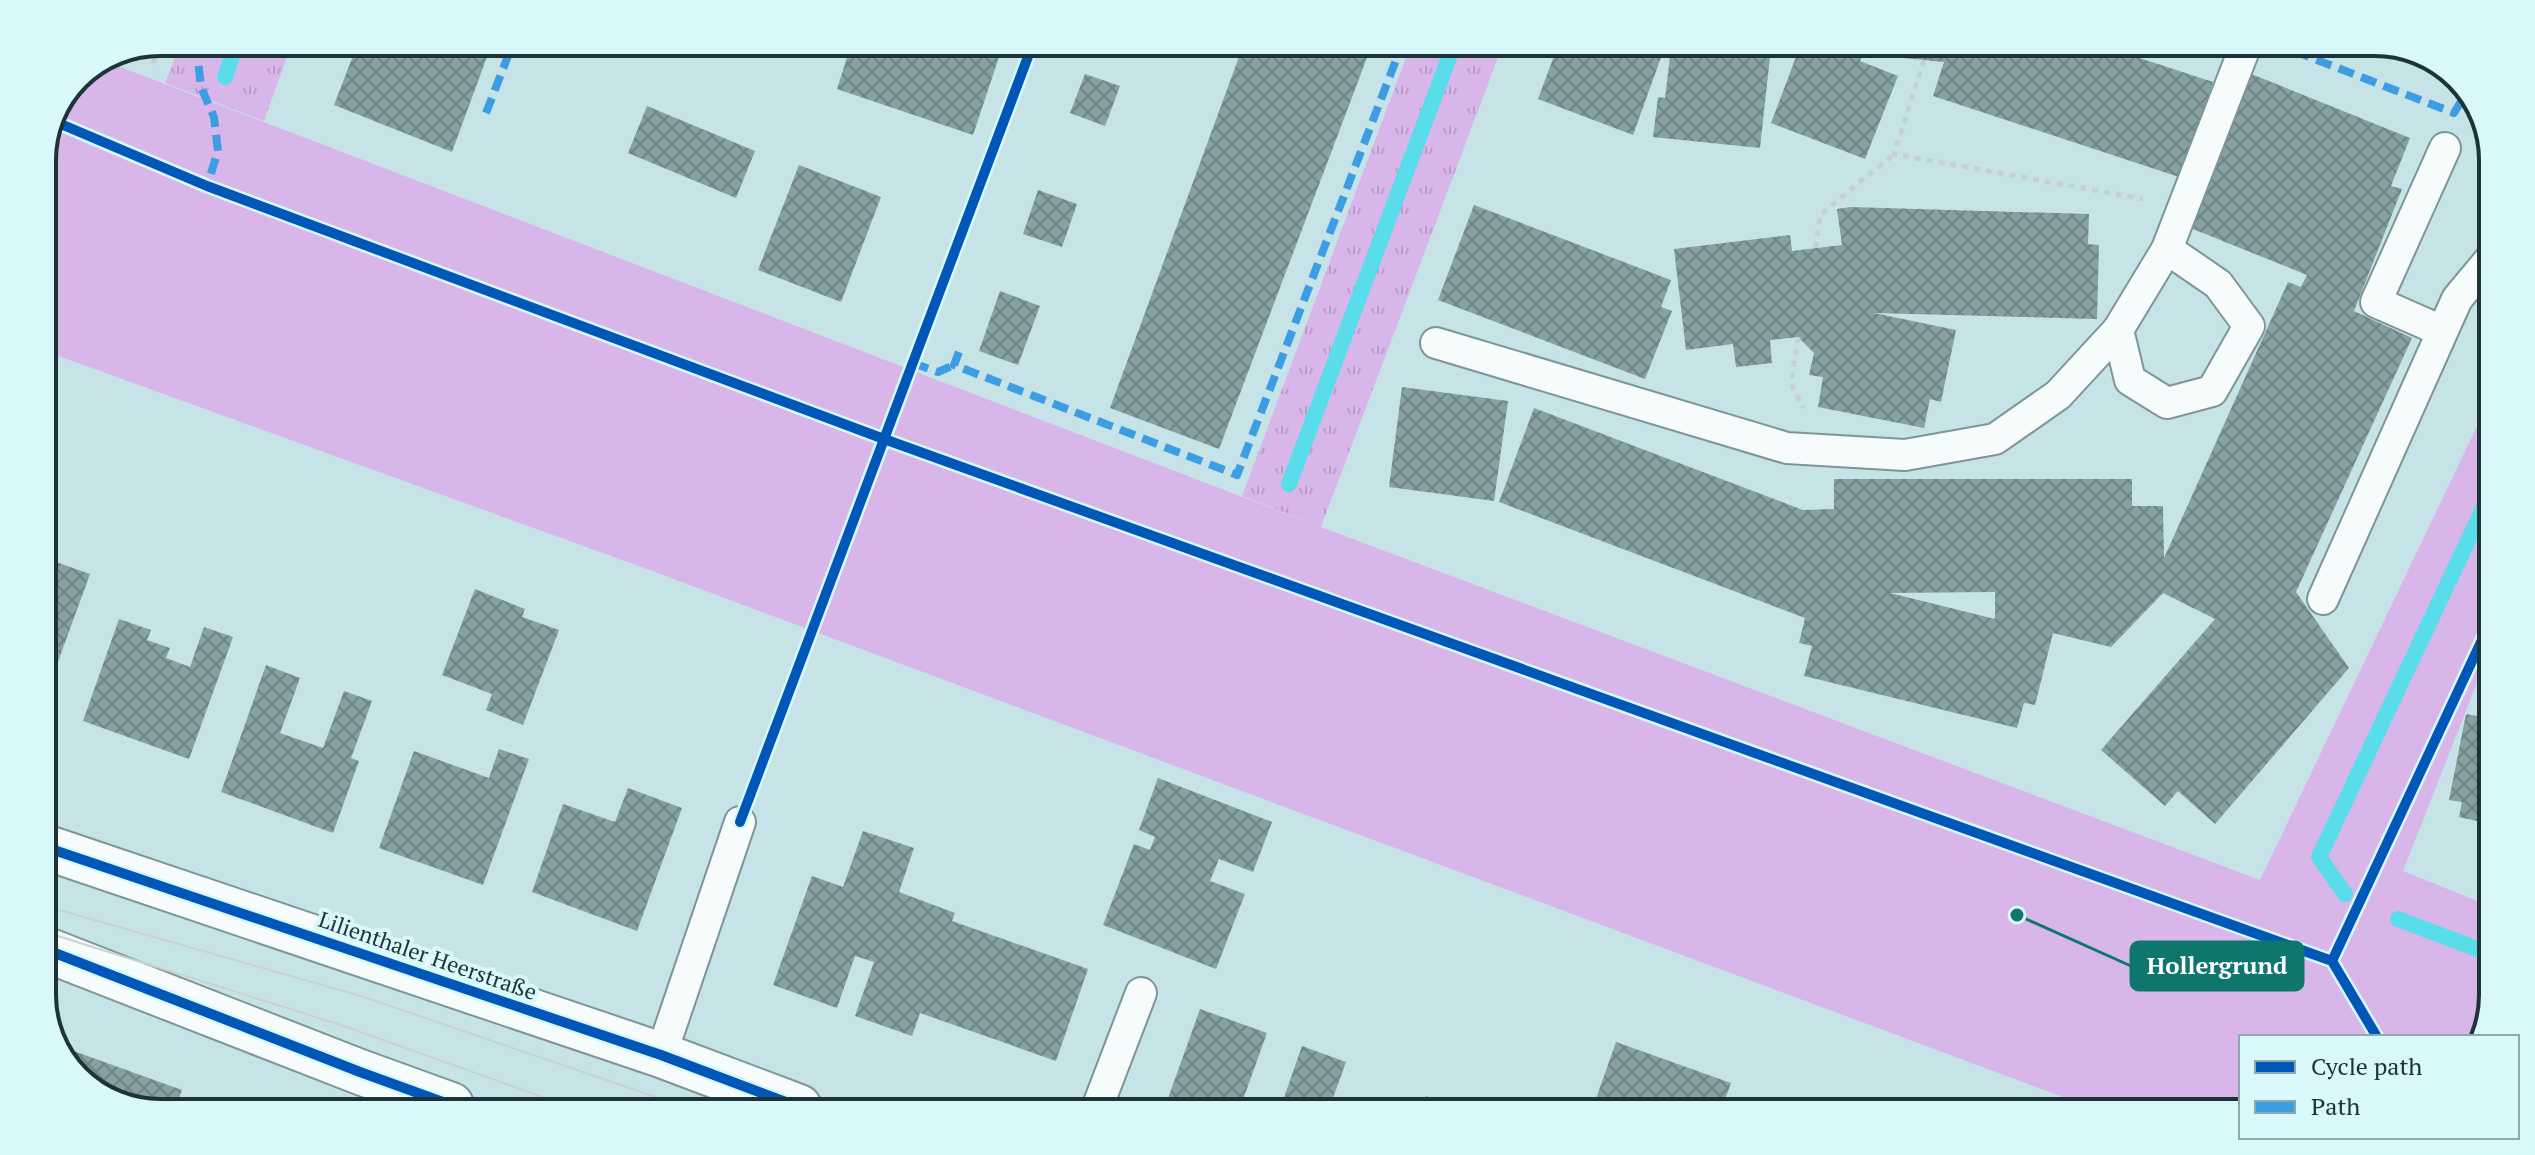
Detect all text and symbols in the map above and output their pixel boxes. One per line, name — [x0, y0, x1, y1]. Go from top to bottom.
street label: Lilienthaler Heerstraße — [315, 904, 541, 1006]
callout: Hollergrund — [2131, 942, 2303, 990]
text: Hollergrund — [2147, 949, 2288, 981]
legend — [2239, 1035, 2519, 1139]
text: Cycle path — [2311, 1050, 2422, 1082]
text: Path — [2311, 1090, 2360, 1122]

